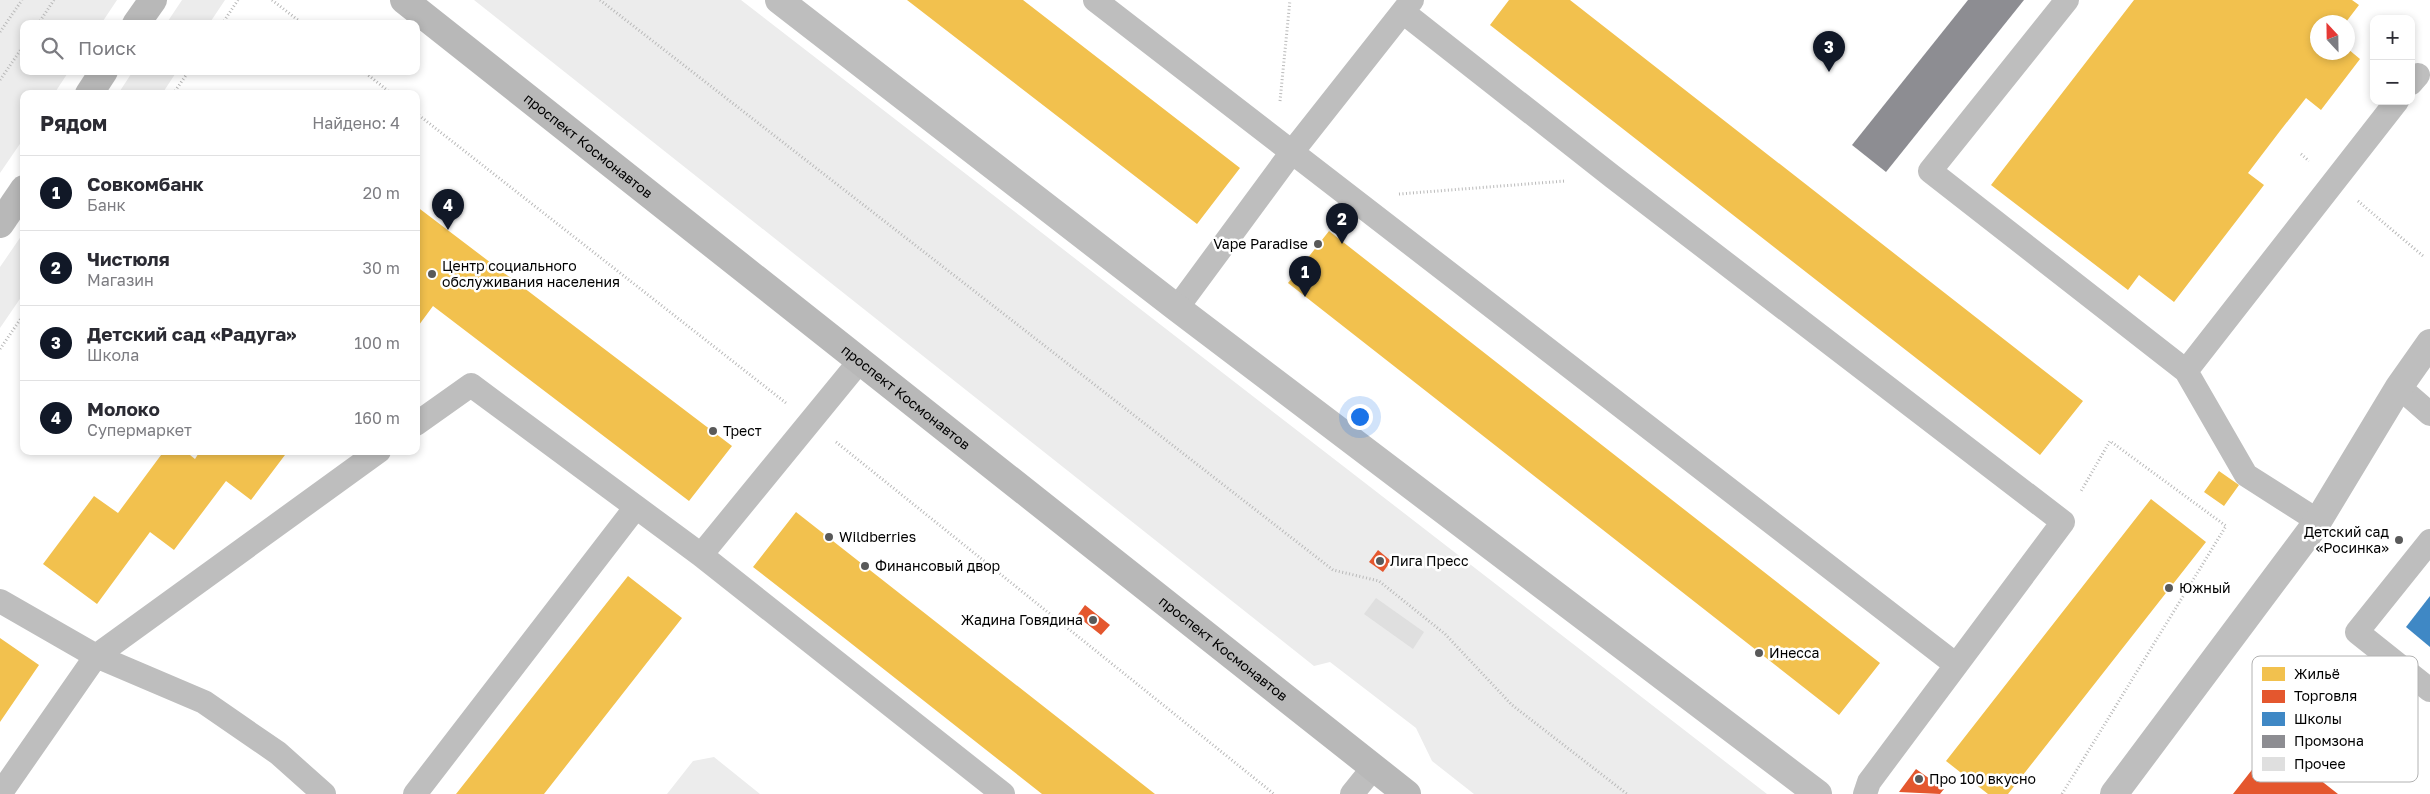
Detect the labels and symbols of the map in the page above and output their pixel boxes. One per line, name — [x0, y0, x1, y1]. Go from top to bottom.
north arrow — [2310, 15, 2355, 60]
pin: 3 — [1813, 31, 1845, 72]
street label: проспект Космонавтов — [521, 89, 656, 202]
pin: 4 — [432, 189, 464, 230]
pin: 2 — [1326, 203, 1358, 244]
place label: Vape Paradise — [1213, 235, 1308, 252]
marker: Vape Paradise — [1312, 238, 1324, 250]
pin: 1 — [1289, 256, 1321, 297]
place label: Центр социального обслуживания населения — [442, 257, 620, 290]
marker: Центр социального обслуживания населения — [426, 268, 438, 280]
street label: проспект Космонавтов — [838, 341, 974, 453]
your location — [1347, 404, 1373, 430]
place label: Трест — [723, 422, 762, 439]
marker: Трест — [707, 425, 719, 437]
place label: Детский сад «Росинка» — [2304, 523, 2390, 556]
place label: Wildberries — [839, 528, 916, 545]
marker: Wildberries — [823, 531, 835, 543]
marker: Детский сад «Росинка» — [2393, 534, 2405, 546]
place label: Лига Пресс — [1390, 552, 1469, 569]
marker: Лига Пресс — [1374, 555, 1386, 567]
place label: Финансовый двор — [875, 557, 1000, 574]
marker: Финансовый двор — [859, 560, 871, 572]
place label: Южный — [2179, 579, 2231, 596]
marker: Южный — [2163, 582, 2175, 594]
street label: проспект Космонавтов — [1156, 592, 1291, 704]
place label: Жадина Говядина — [961, 611, 1083, 628]
marker: Жадина Говядина — [1087, 614, 1099, 626]
place label: Инесса — [1769, 644, 1819, 661]
marker: Инесса — [1753, 647, 1765, 659]
legend — [2252, 656, 2418, 782]
text: Жильё — [2294, 665, 2340, 682]
text: Торговля — [2294, 687, 2357, 704]
text: Школы — [2294, 710, 2342, 727]
text: Промзона — [2294, 732, 2364, 749]
text: Прочее — [2294, 755, 2346, 772]
place label: Про 100 вкусно — [1929, 770, 2036, 787]
marker: Про 100 вкусно — [1913, 773, 1925, 785]

